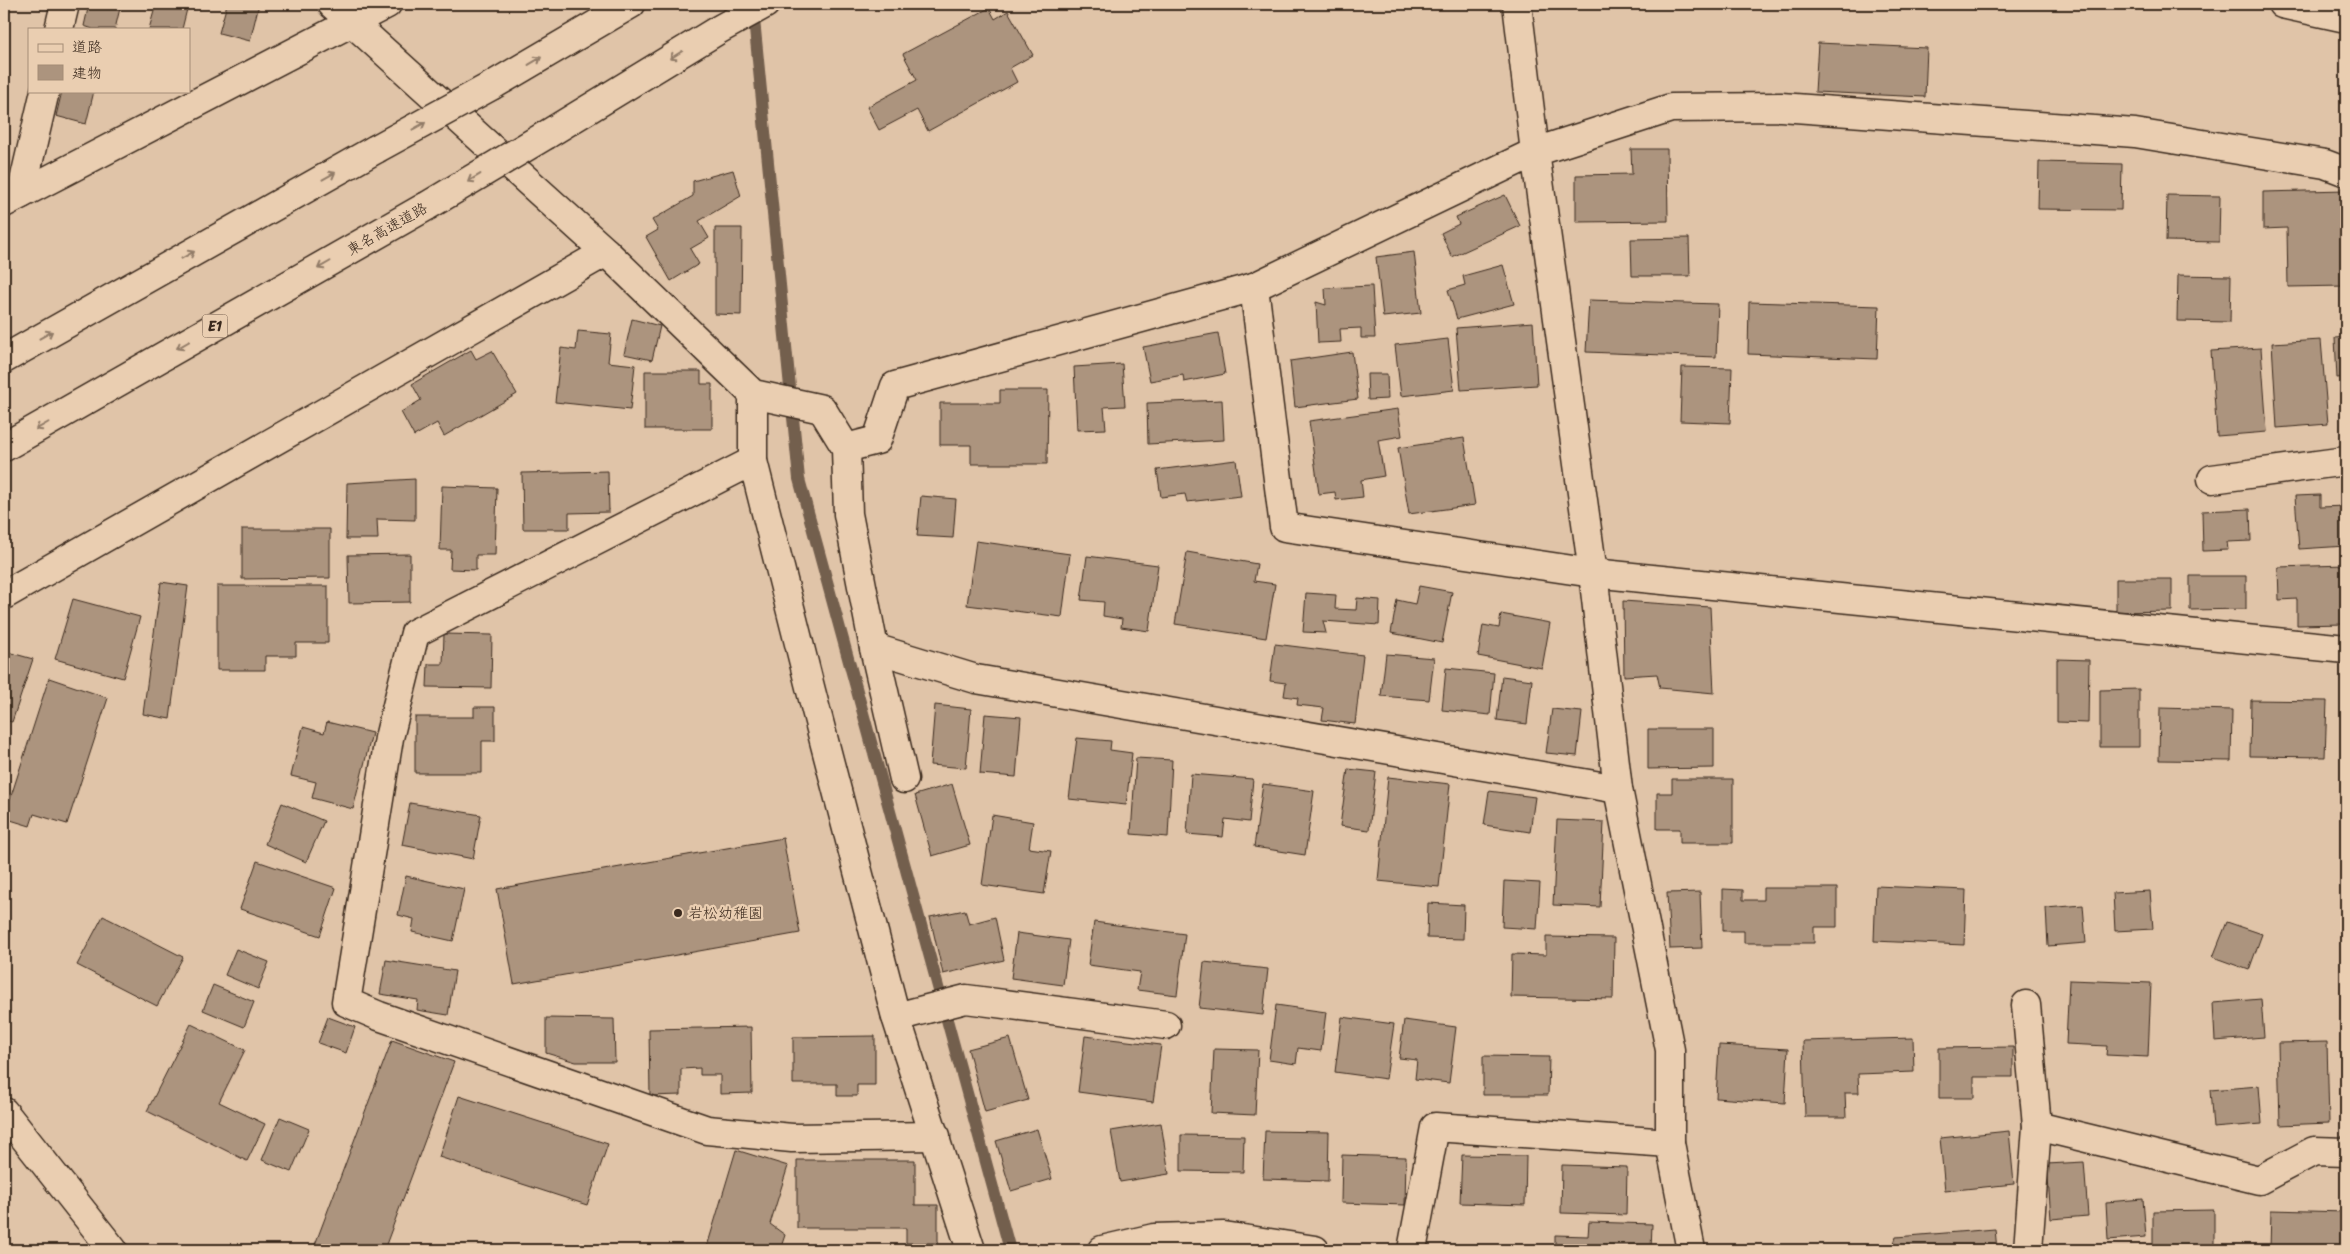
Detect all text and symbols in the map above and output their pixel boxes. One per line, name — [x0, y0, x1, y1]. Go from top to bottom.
legend — [28, 28, 190, 92]
text: 道路 — [72, 34, 102, 60]
one-way arrow — [670, 51, 684, 61]
one-way arrow — [527, 55, 541, 65]
text: 建物 — [72, 60, 102, 86]
one-way arrow — [411, 120, 426, 130]
one-way arrow — [322, 170, 336, 180]
one-way arrow — [468, 174, 482, 184]
street label: 東名高速道路 — [342, 195, 432, 263]
one-way arrow — [180, 250, 194, 260]
one-way arrow — [317, 260, 332, 270]
road number: E1 — [202, 314, 228, 338]
one-way arrow — [39, 330, 53, 340]
one-way arrow — [175, 340, 190, 350]
one-way arrow — [35, 421, 49, 431]
place label: 岩松幼稚園 — [688, 900, 763, 926]
marker: 岩松幼稚園 — [672, 907, 684, 919]

